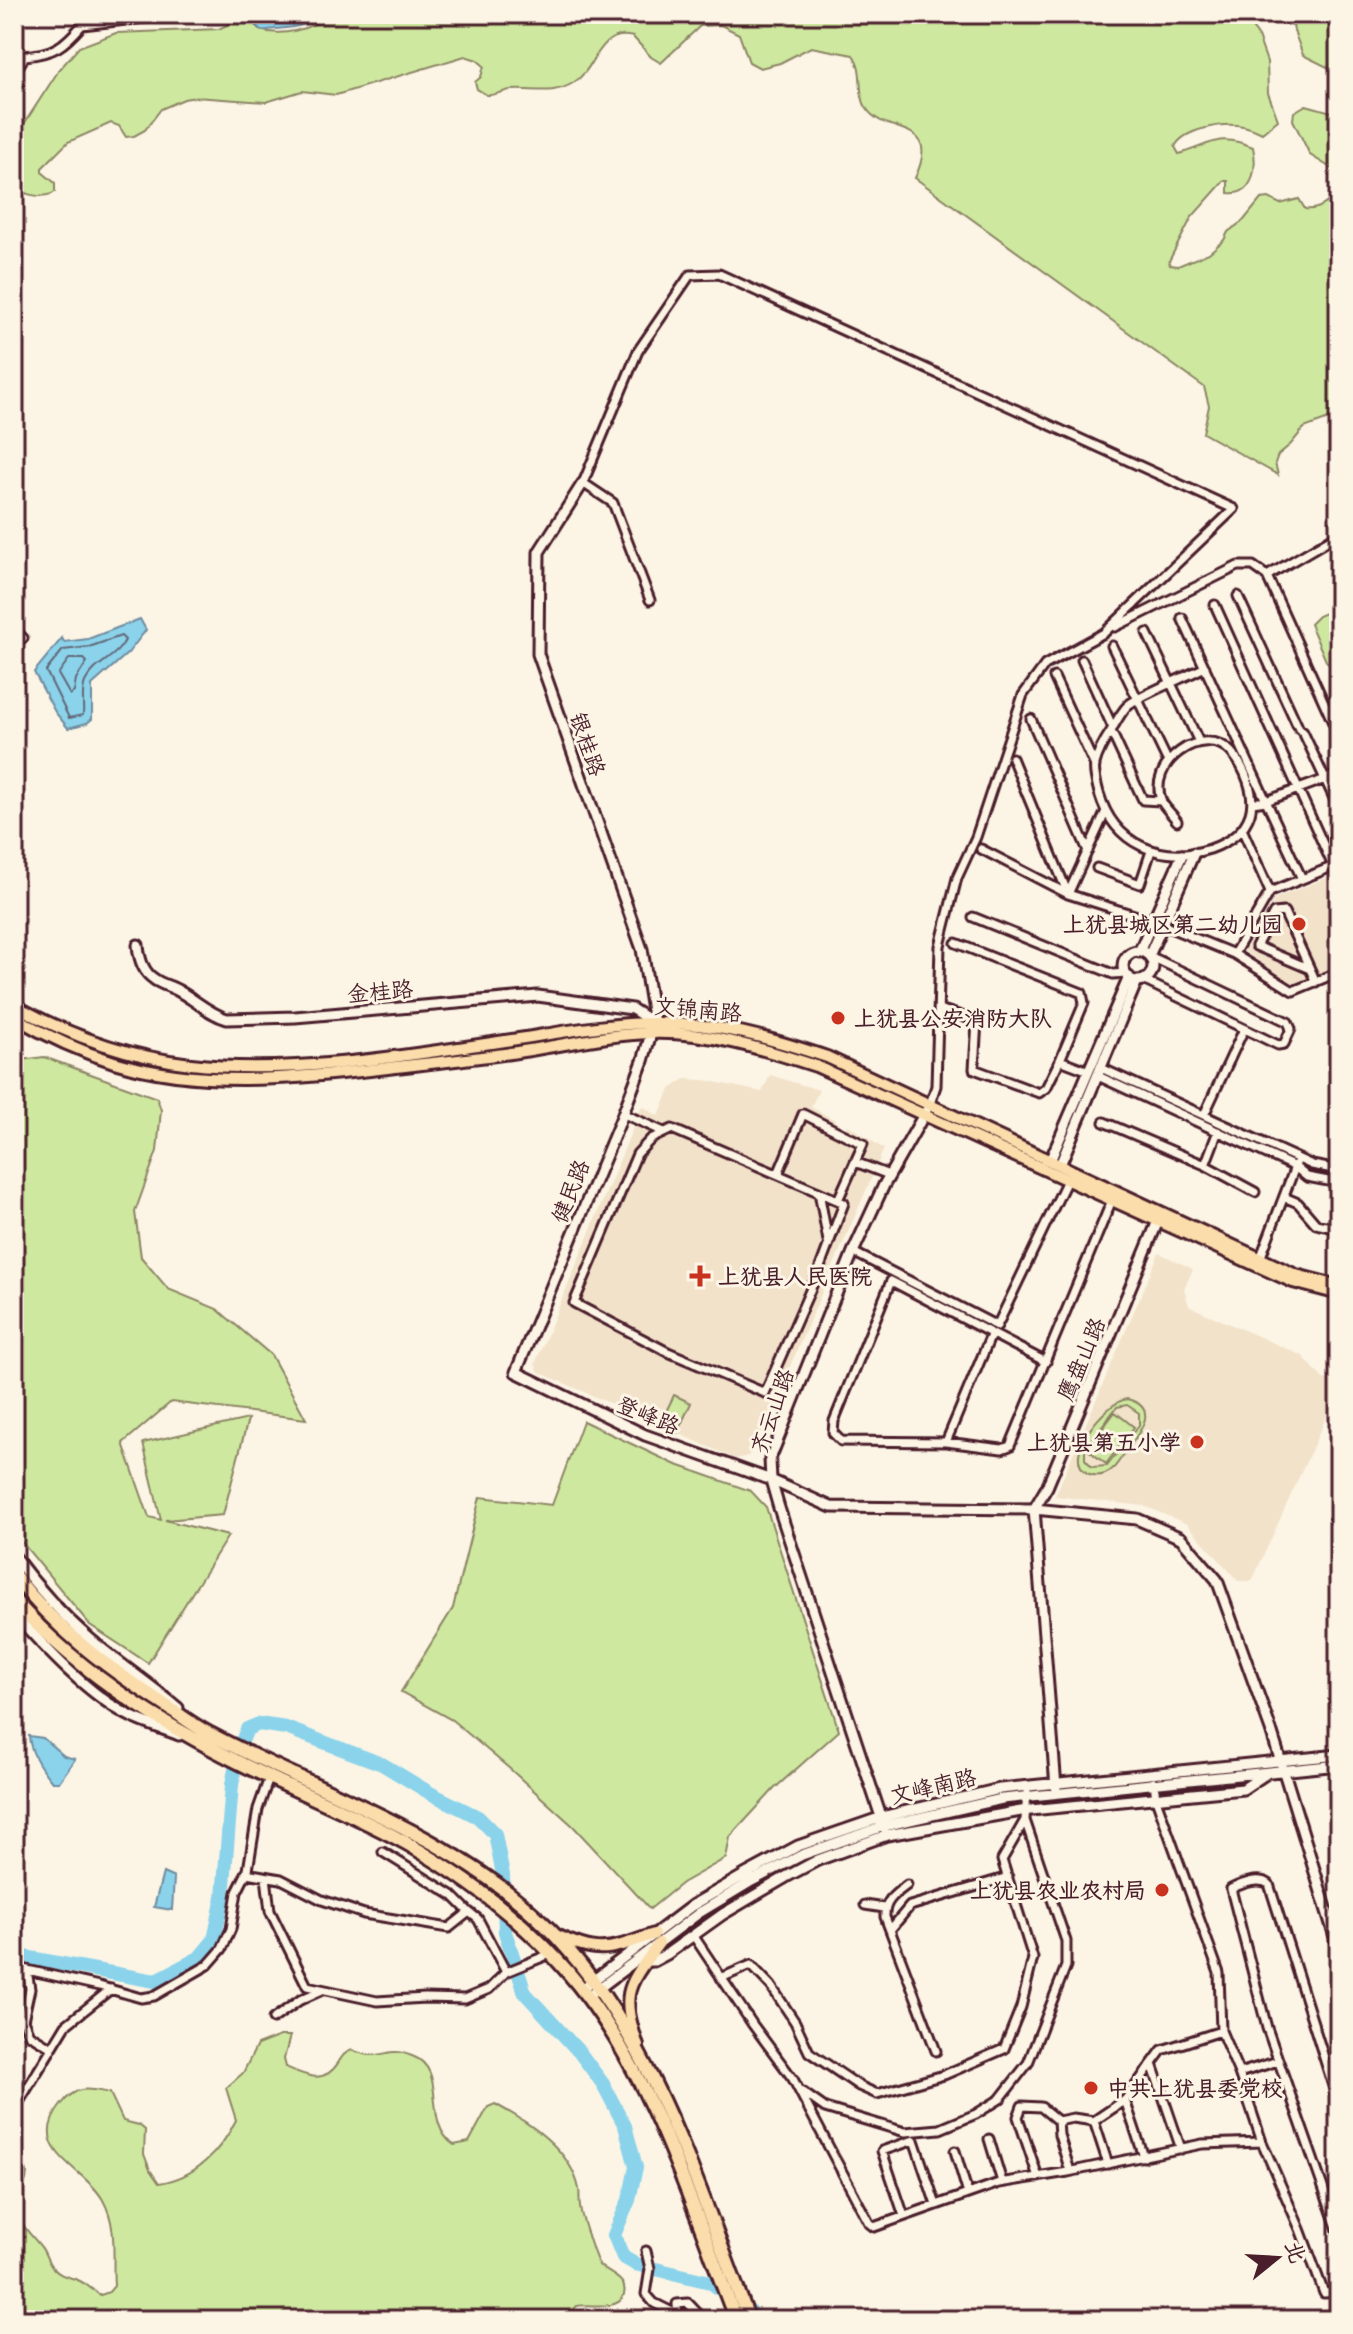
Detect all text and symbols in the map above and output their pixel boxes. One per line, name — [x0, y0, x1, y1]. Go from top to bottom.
street label: 银桂路 — [563, 708, 612, 780]
place label: 上犹县城区第二幼儿园 — [1063, 910, 1283, 939]
marker: 上犹县城区第二幼儿园 — [1290, 915, 1308, 933]
street label: 金桂路 — [346, 974, 414, 1009]
street label: 文锦南路 — [653, 991, 743, 1028]
place label: 上犹县公安消防大队 — [854, 1004, 1052, 1033]
marker: 上犹县公安消防大队 — [829, 1009, 847, 1027]
street label: 健民路 — [545, 1155, 596, 1227]
place label: 上犹县人民医院 — [718, 1262, 872, 1291]
marker: 上犹县人民医院 — [689, 1265, 711, 1287]
street label: 鹰盘山路 — [1051, 1313, 1112, 1405]
street label: 齐云山路 — [744, 1365, 801, 1457]
street label: 登峰路 — [612, 1390, 684, 1441]
place label: 上犹县第五小学 — [1027, 1428, 1181, 1457]
marker: 上犹县第五小学 — [1188, 1433, 1206, 1451]
street label: 文峰南路 — [887, 1762, 979, 1811]
place label: 上犹县农业农村局 — [970, 1876, 1146, 1905]
marker: 上犹县农业农村局 — [1153, 1881, 1171, 1899]
place label: 中共上犹县委党校 — [1107, 2074, 1283, 2103]
marker: 中共上犹县委党校 — [1082, 2079, 1100, 2097]
north arrow — [1237, 2218, 1317, 2298]
text: 北 — [1278, 2237, 1313, 2267]

